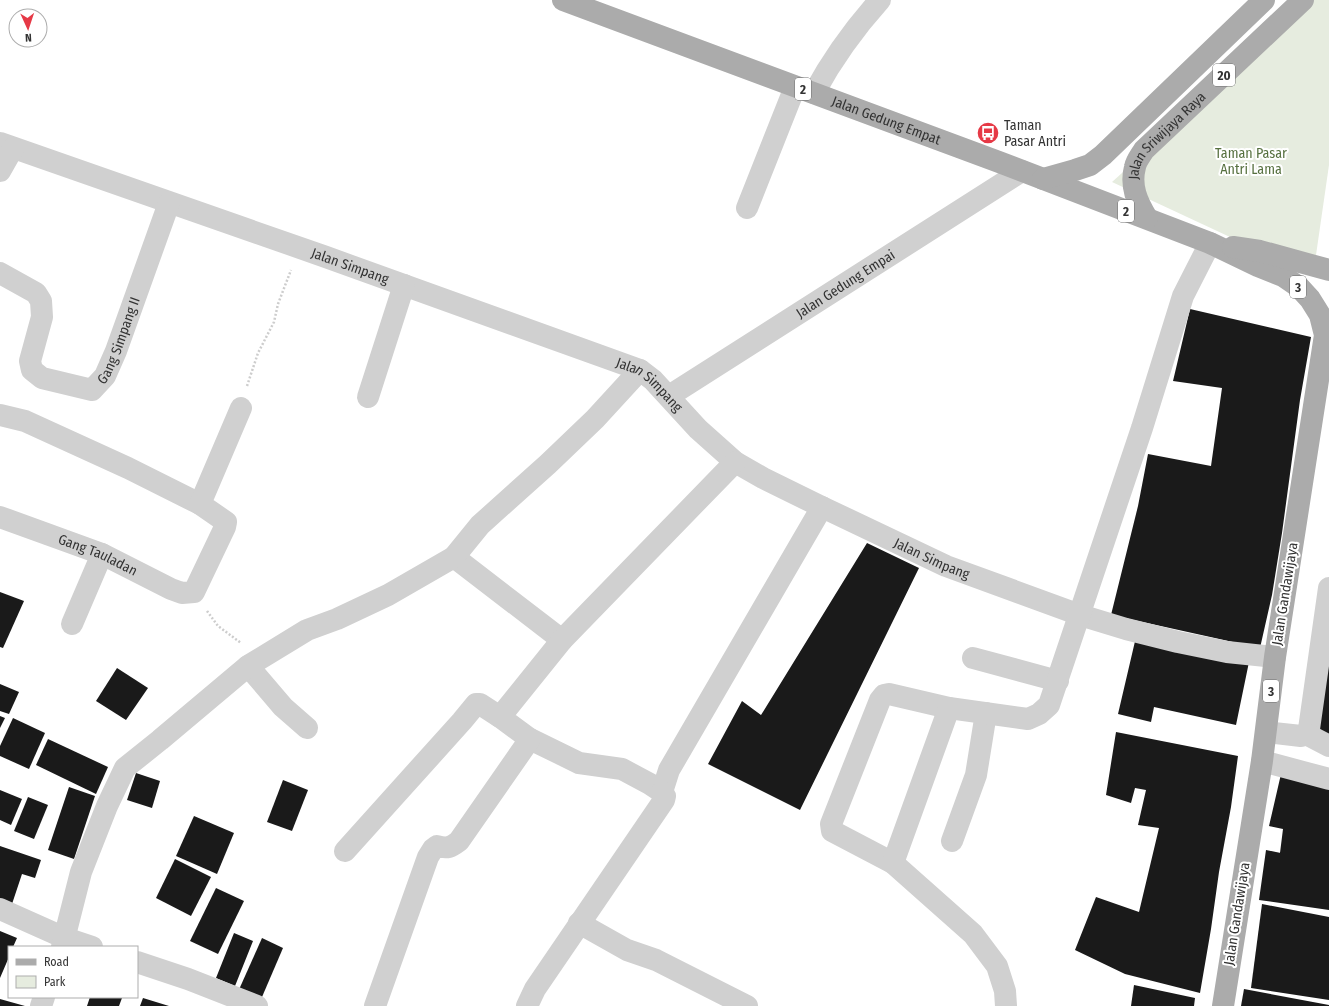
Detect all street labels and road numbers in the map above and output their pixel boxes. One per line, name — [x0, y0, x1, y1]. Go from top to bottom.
road number: 20 — [1213, 64, 1235, 86]
road number: 2 — [795, 78, 811, 100]
street label: Jalan Sriwijaya Raya — [1125, 88, 1209, 180]
street label: Jalan Gedung Empat — [830, 92, 944, 148]
road number: 2 — [1118, 200, 1134, 222]
street label: Jalan Simpang — [309, 244, 392, 288]
street label: Jalan Gedung Empai — [793, 246, 898, 321]
road number: 3 — [1290, 276, 1306, 298]
street label: Gang Simpang II — [93, 294, 143, 388]
street label: Jalan Simpang — [614, 354, 687, 416]
street label: Gang Tauladan — [56, 530, 140, 579]
street label: Jalan Simpang — [891, 534, 973, 583]
street label: Jalan Gandawijaya — [1268, 541, 1302, 647]
road number: 3 — [1263, 680, 1279, 702]
street label: Jalan Gandawijaya — [1220, 861, 1254, 967]

